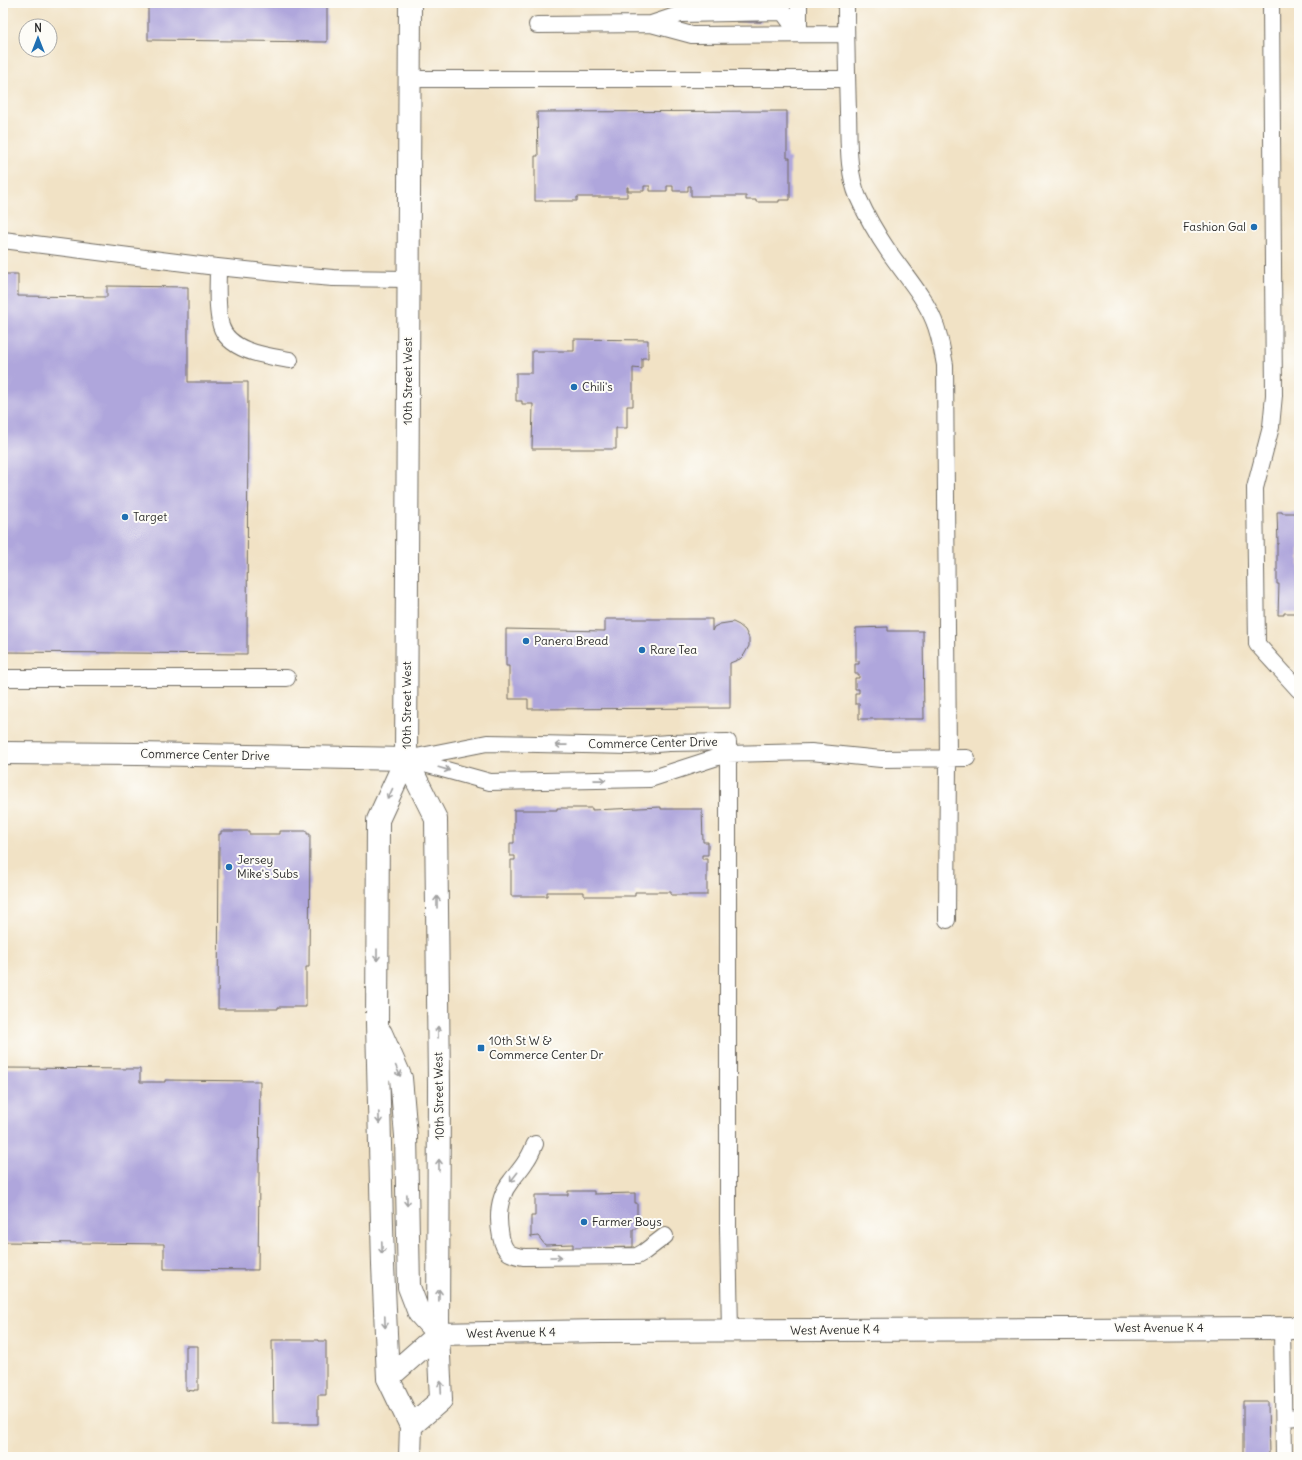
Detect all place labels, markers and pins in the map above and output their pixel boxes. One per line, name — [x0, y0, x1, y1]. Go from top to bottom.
place label: Fashion Gal — [1183, 219, 1246, 234]
marker: Fashion Gal — [1249, 222, 1259, 232]
place label: Chili's — [582, 379, 613, 394]
marker: Chili's — [569, 382, 579, 392]
place label: Target — [133, 509, 167, 524]
marker: Target — [120, 512, 130, 522]
place label: Panera Bread — [534, 633, 608, 648]
marker: Panera Bread — [521, 636, 531, 646]
place label: Rare Tea — [650, 642, 697, 657]
marker: Rare Tea — [637, 645, 647, 655]
place label: Jersey Mike's Subs — [237, 852, 298, 881]
marker: Jersey Mike's Subs — [224, 862, 234, 872]
place label: 10th St W & Commerce Center Dr — [489, 1033, 604, 1062]
marker: 10th St W & Commerce Center Dr — [476, 1043, 486, 1053]
place label: Farmer Boys — [592, 1214, 662, 1229]
marker: Farmer Boys — [579, 1217, 589, 1227]

